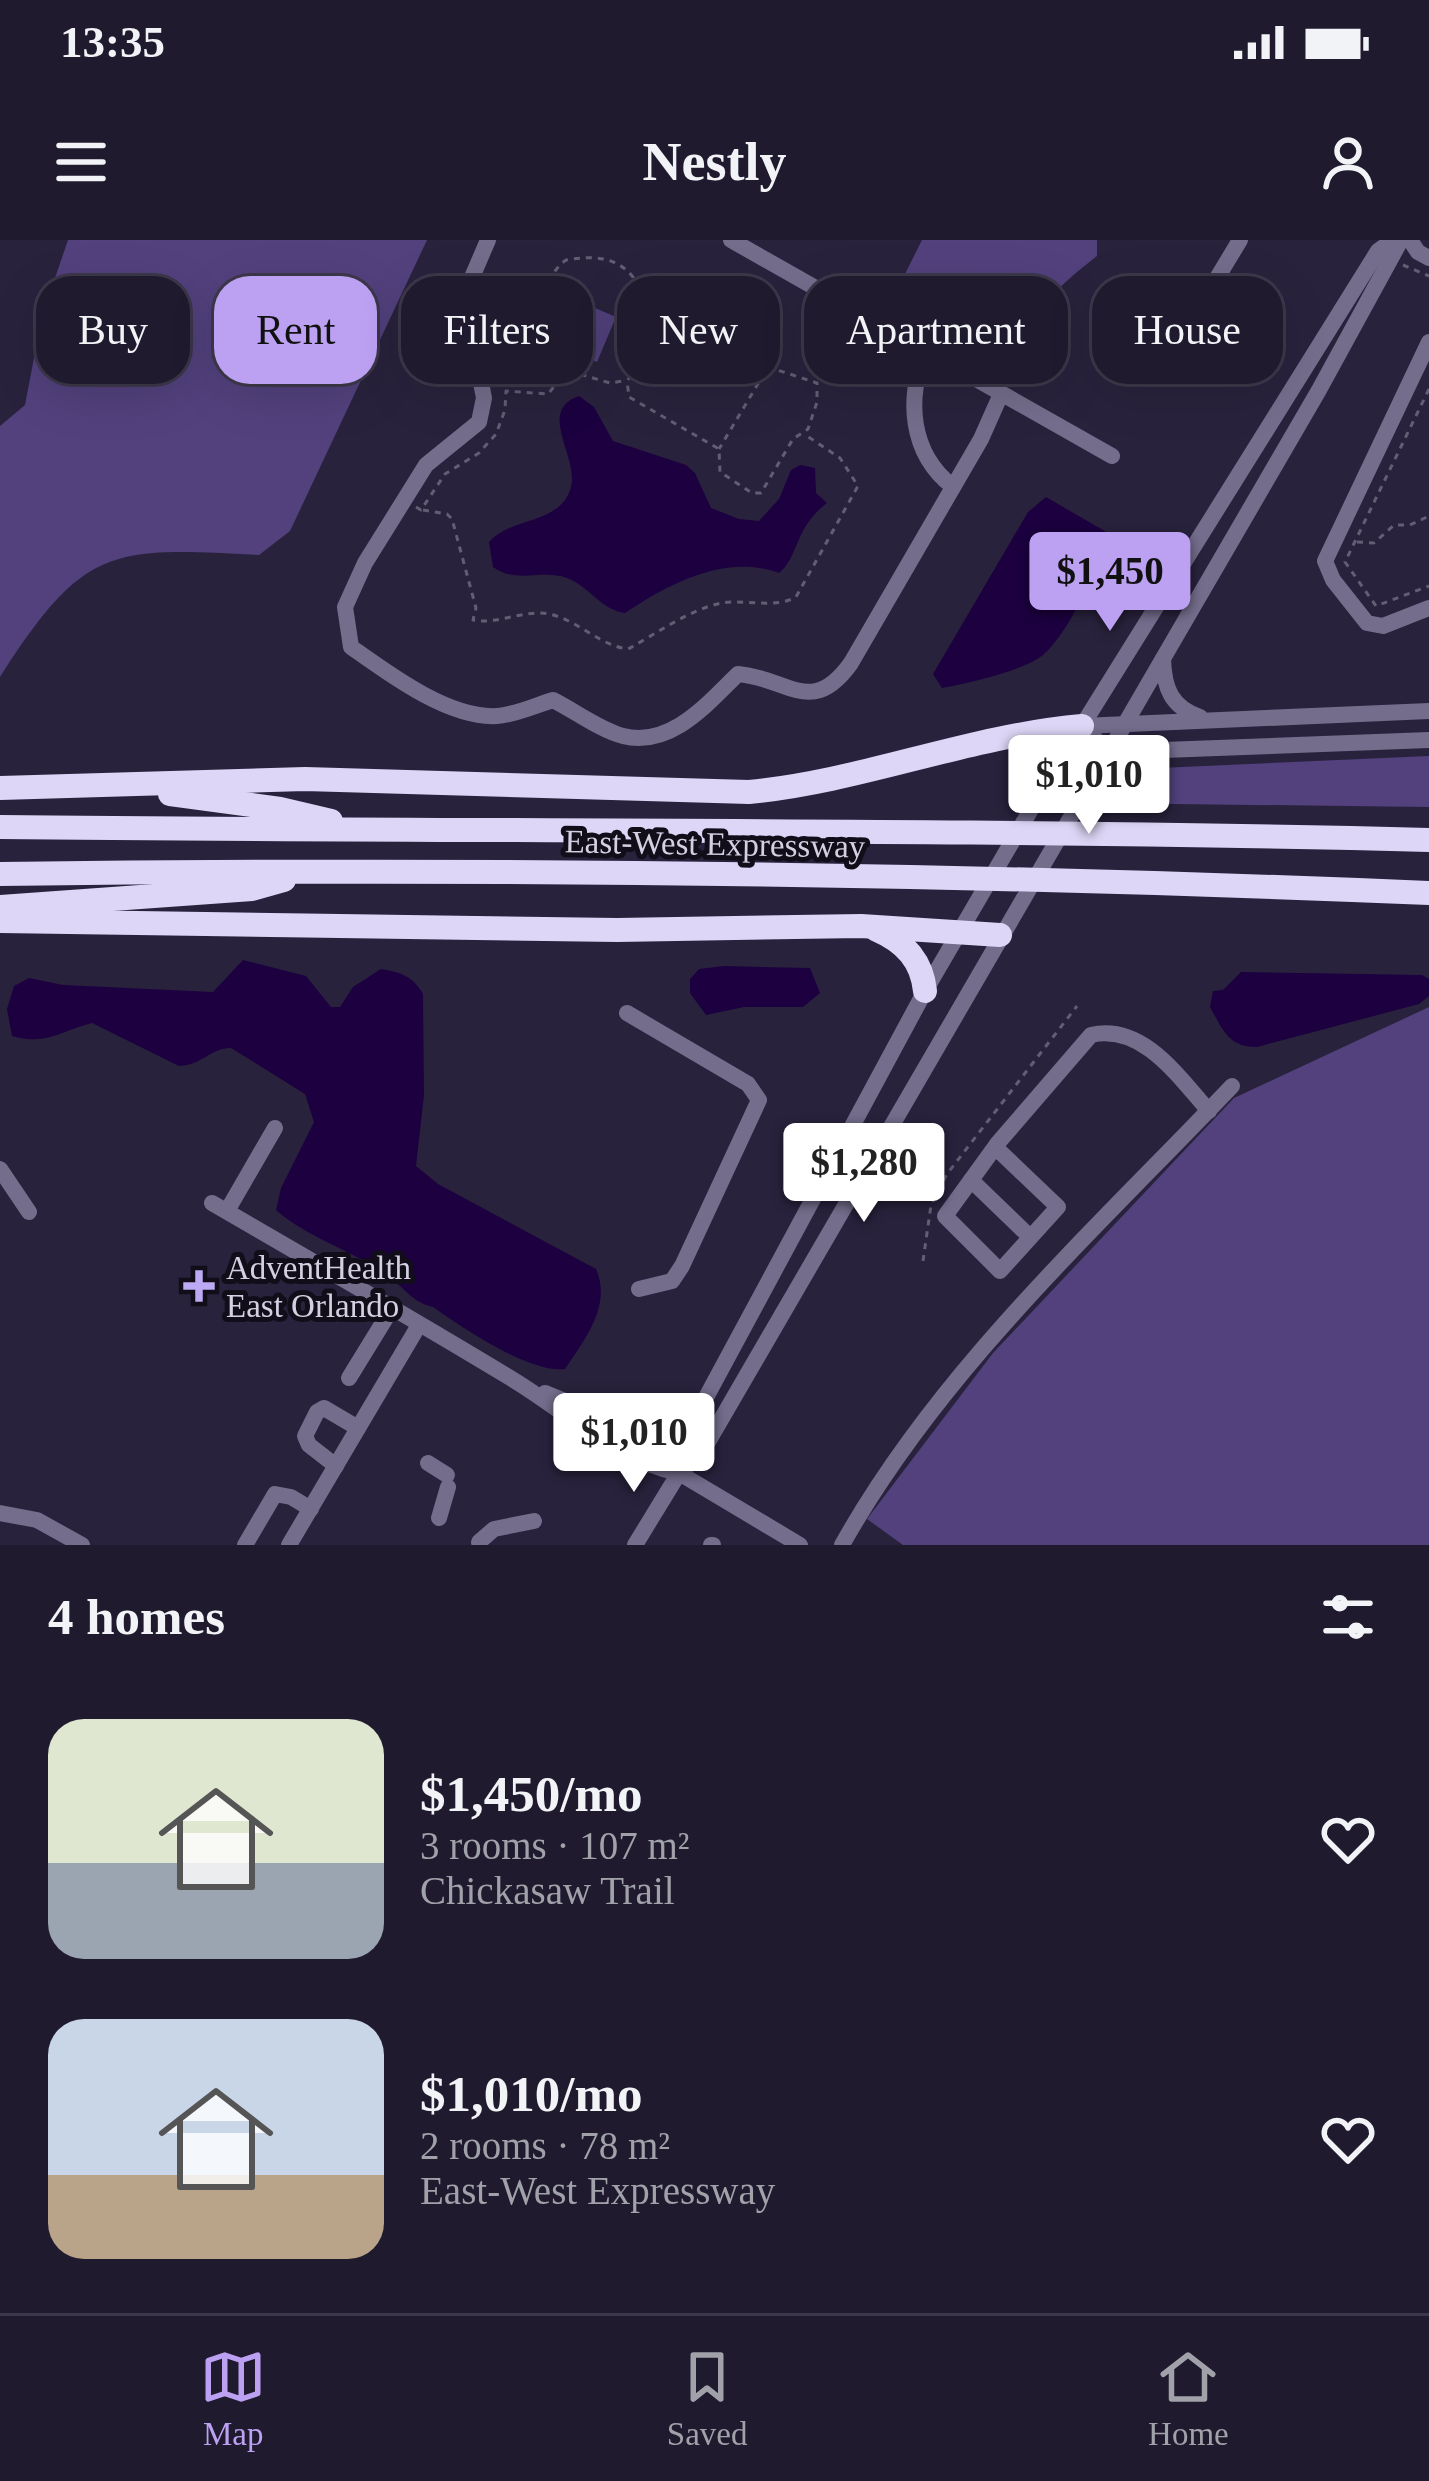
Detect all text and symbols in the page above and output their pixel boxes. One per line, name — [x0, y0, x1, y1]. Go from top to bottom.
text: 13:35 — [60, 17, 165, 67]
icon: menu — [48, 129, 114, 195]
icon: person — [1315, 129, 1381, 195]
text: Nestly — [643, 132, 786, 192]
chip: Buy — [36, 276, 190, 384]
chip: Rent — [214, 276, 377, 384]
chip: Filters — [401, 276, 593, 384]
chip: New — [617, 276, 780, 384]
chip: Apartment — [804, 276, 1068, 384]
chip: House — [1092, 276, 1283, 384]
pin: $1,450 — [1012, 532, 1208, 634]
text: $1,450 — [1056, 549, 1164, 592]
pin: $1,010 — [991, 735, 1187, 837]
text: $1,010 — [1035, 752, 1143, 795]
street label: East-West Expressway — [564, 823, 866, 865]
pin: $1,280 — [766, 1123, 962, 1225]
text: $1,280 — [810, 1140, 918, 1183]
place label: AdventHealth East Orlando — [226, 1250, 412, 1324]
marker: AdventHealth East Orlando — [183, 1270, 215, 1302]
pin: $1,010 — [536, 1393, 732, 1495]
text: $1,010 — [580, 1410, 688, 1453]
icon: filters — [1315, 1584, 1381, 1650]
text: 4 homes — [48, 1589, 225, 1645]
text: $1,450/mo — [420, 1766, 642, 1822]
icon: home — [144, 1767, 288, 1911]
icon: heart — [1315, 1806, 1381, 1872]
text: 3 rooms · 107 m² — [420, 1824, 690, 1867]
text: Chickasaw Trail — [420, 1869, 675, 1912]
text: $1,010/mo — [420, 2066, 642, 2122]
icon: home — [144, 2067, 288, 2211]
icon: heart — [1315, 2106, 1381, 2172]
text: 2 rooms · 78 m² — [420, 2124, 670, 2167]
text: East-West Expressway — [420, 2169, 775, 2212]
tab: Map — [200, 2344, 266, 2453]
tab: Saved — [667, 2344, 748, 2453]
tab: Home — [1148, 2344, 1229, 2453]

